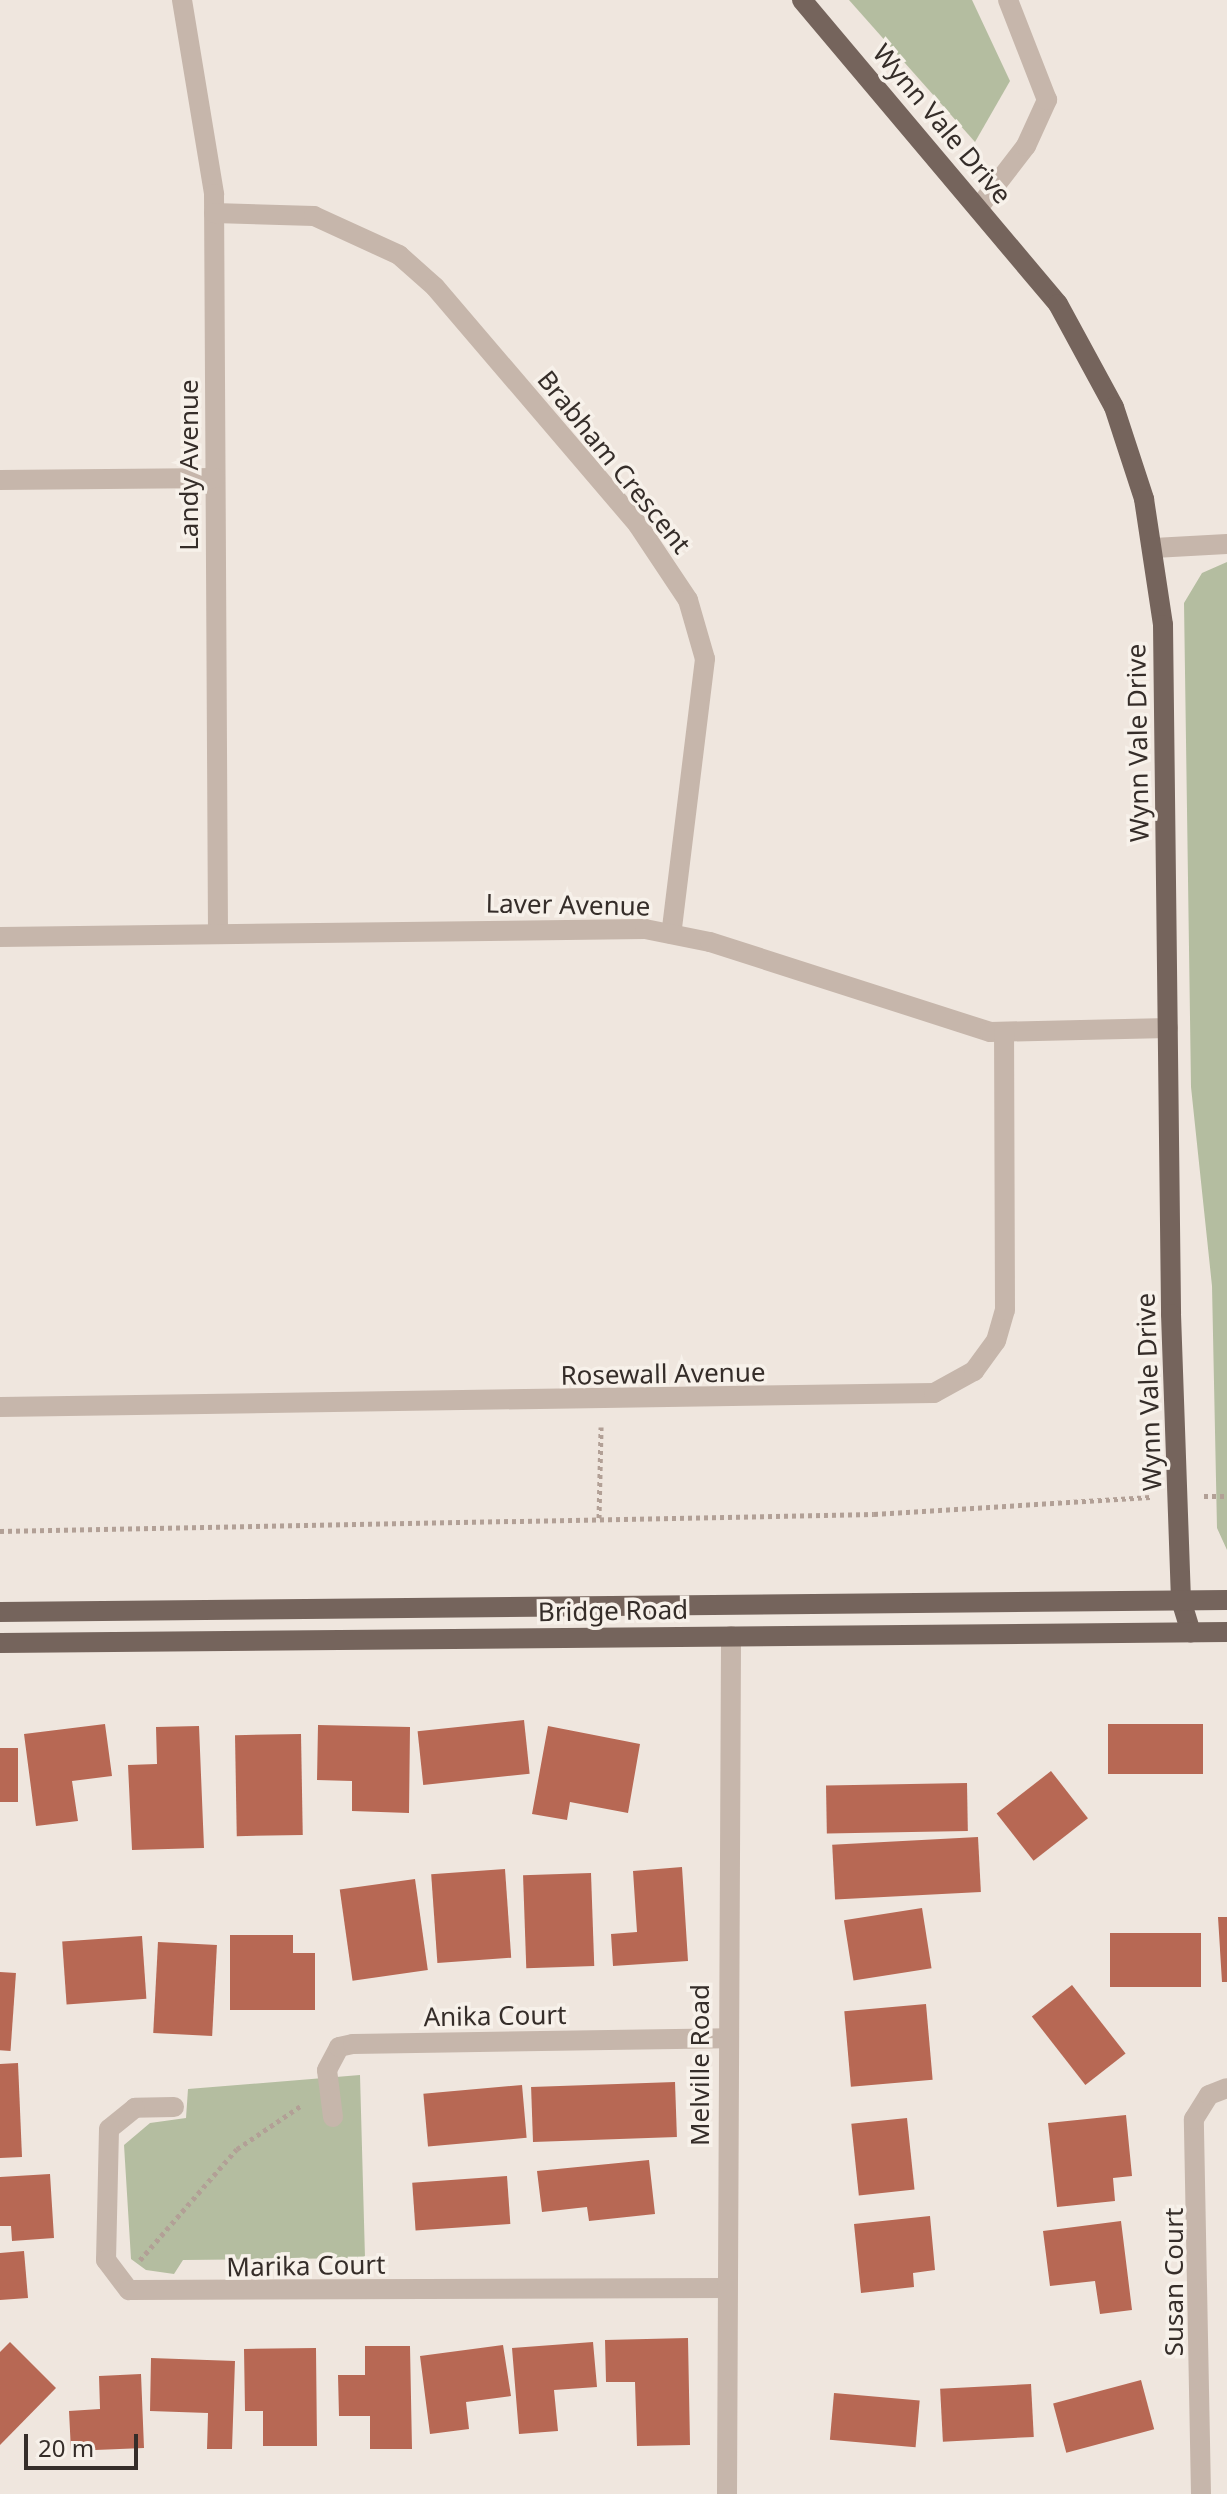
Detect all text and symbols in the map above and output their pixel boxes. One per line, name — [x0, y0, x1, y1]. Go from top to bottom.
street label: Wynn Vale Drive — [866, 38, 1018, 210]
street label: Brabham Crescent — [531, 364, 697, 560]
street label: Landy Avenue — [173, 379, 205, 551]
street label: Wynn Vale Drive — [1121, 644, 1155, 842]
street label: Laver Avenue — [485, 888, 651, 922]
street label: Wynn Vale Drive — [1130, 1292, 1168, 1492]
street label: Rosewall Avenue — [560, 1357, 766, 1391]
street label: Bridge Road — [538, 1594, 688, 1628]
street label: Melville Road — [684, 1984, 716, 2146]
street label: Anika Court — [423, 1999, 567, 2033]
street label: Susan Court — [1158, 2208, 1190, 2356]
street label: Marika Court — [226, 2249, 386, 2283]
scale bar — [28, 2418, 142, 2468]
text: 20 m — [38, 2431, 94, 2464]

